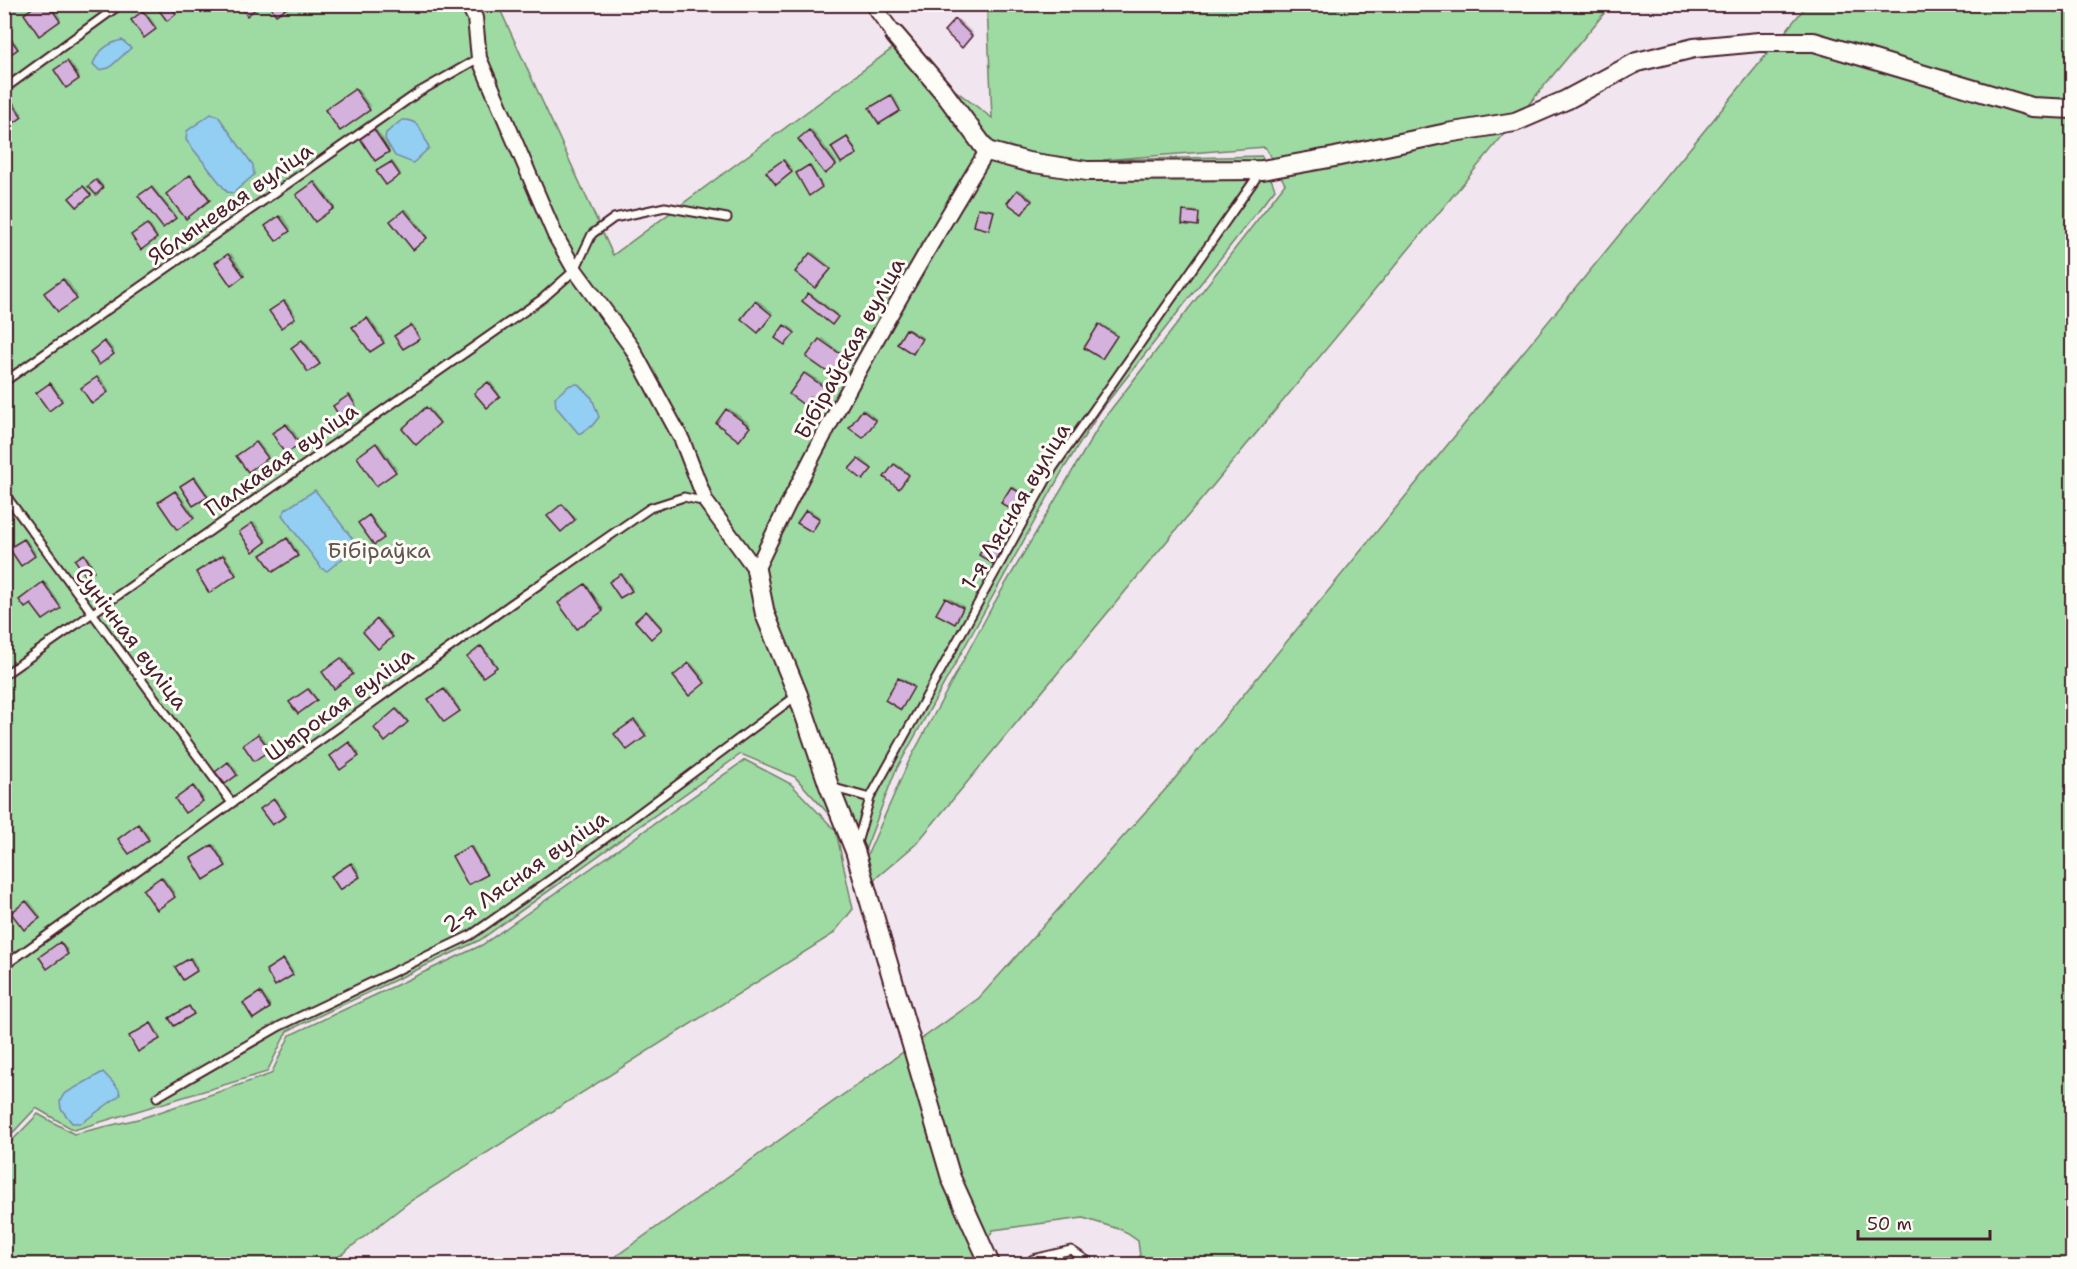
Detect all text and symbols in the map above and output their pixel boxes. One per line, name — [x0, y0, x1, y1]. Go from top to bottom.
street label: Яблыневая вуліца — [142, 135, 319, 271]
street label: Бібіраўская вуліца — [787, 252, 912, 444]
street label: Палкавая вуліца — [199, 396, 364, 523]
street label: 1-я Лясная вуліца — [954, 417, 1077, 595]
park label: Бібіраўка — [327, 536, 431, 565]
street label: Сунічная вуліца — [68, 561, 195, 716]
street label: Шырокая вуліца — [259, 640, 420, 768]
street label: 2-я Лясная вуліца — [437, 803, 614, 939]
scale bar — [1858, 1203, 1990, 1241]
text: 50 m — [1867, 1212, 1912, 1236]

